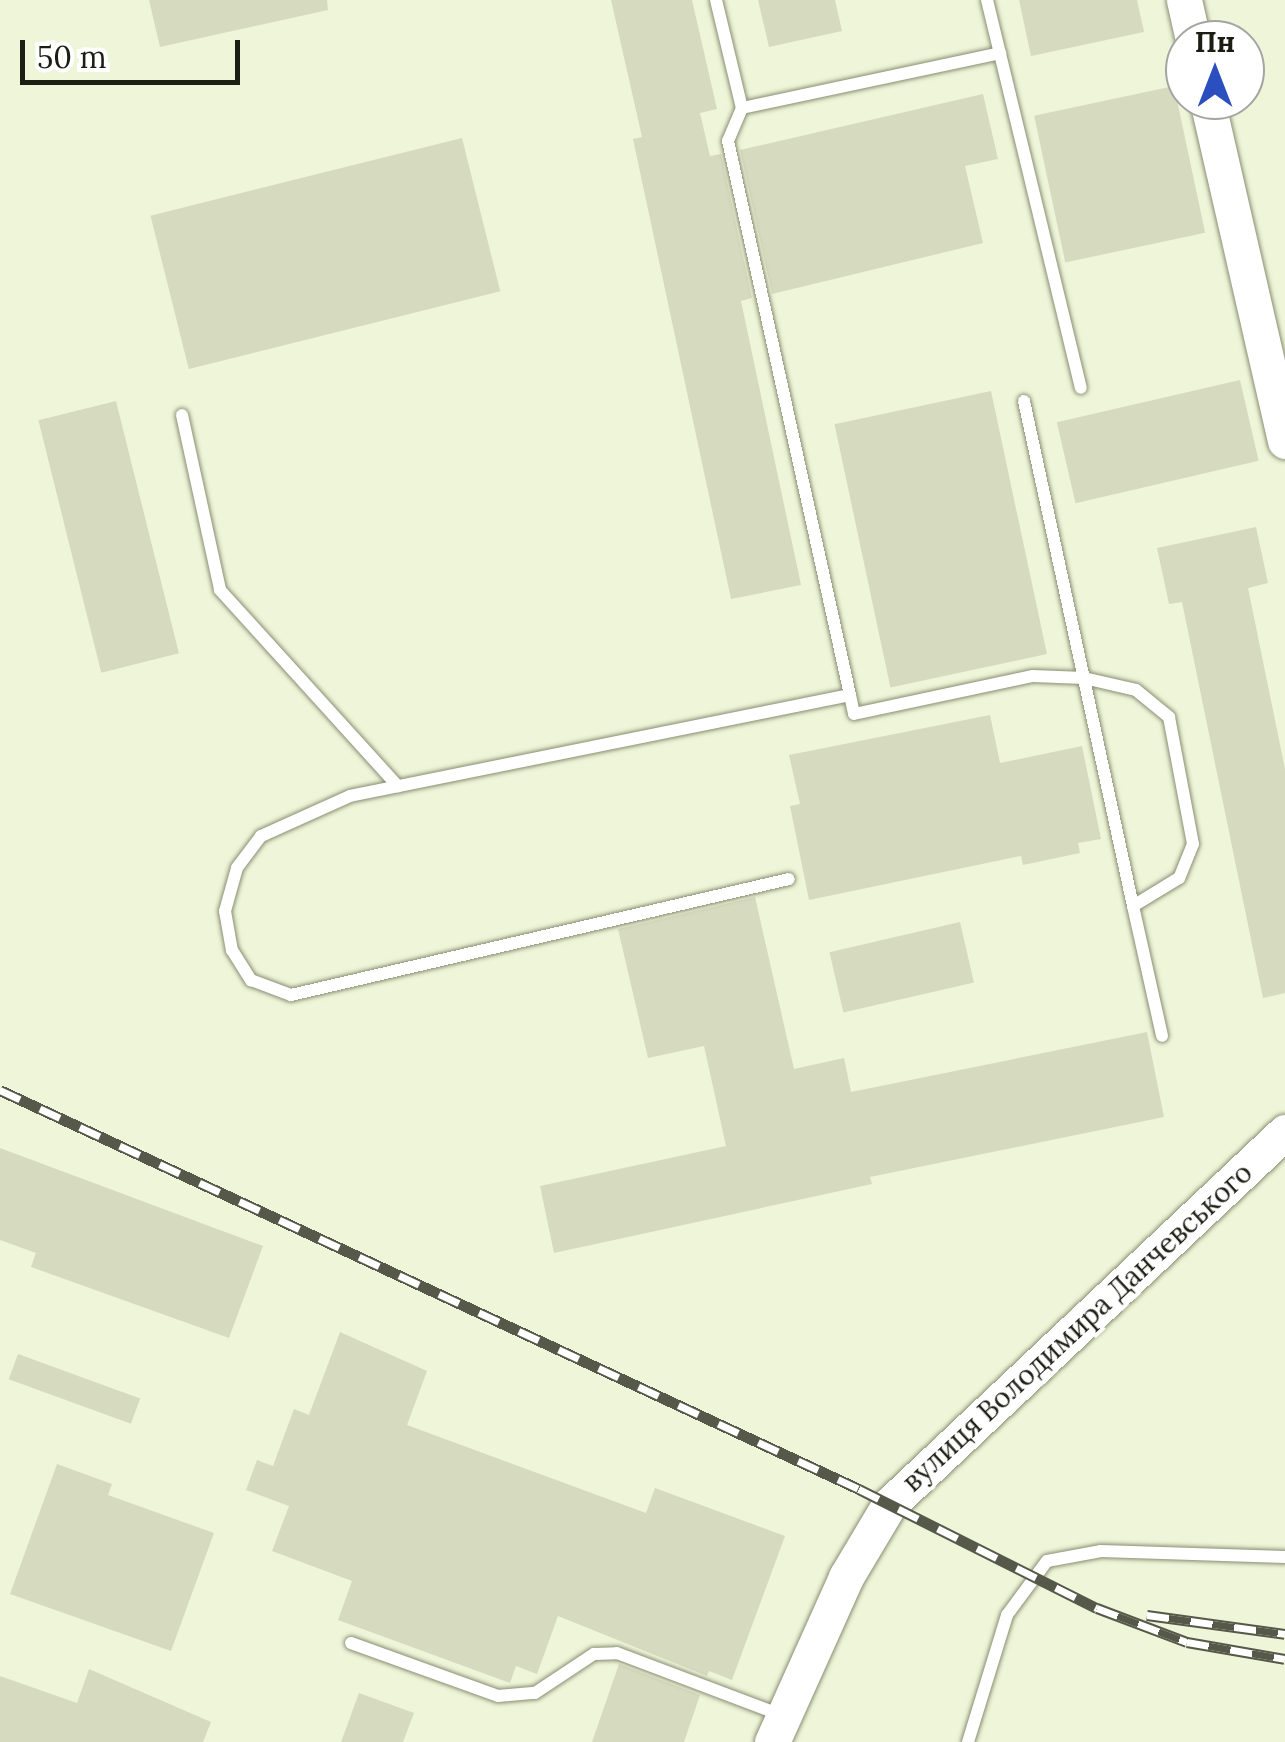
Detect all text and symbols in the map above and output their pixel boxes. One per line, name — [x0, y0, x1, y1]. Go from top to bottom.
scale bar — [25, 20, 245, 82]
north arrow — [1165, 20, 1265, 120]
text: Пн — [1195, 24, 1235, 60]
text: 50 m — [37, 38, 107, 76]
street label: вулиця Володимира Данчевського — [895, 1156, 1259, 1498]

